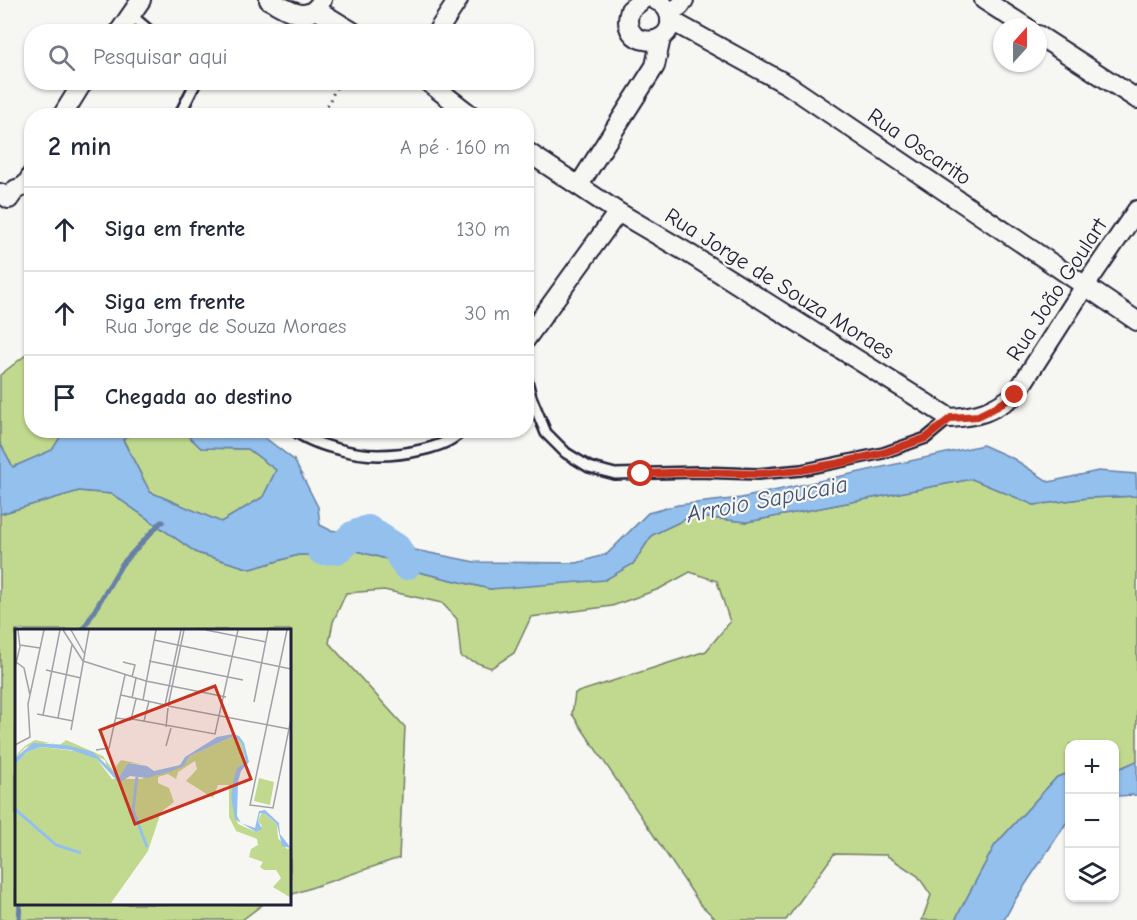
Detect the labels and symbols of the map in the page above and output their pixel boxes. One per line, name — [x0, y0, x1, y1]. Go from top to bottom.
north arrow — [993, 18, 1047, 72]
street label: Rua Oscarito — [863, 103, 976, 191]
street label: Rua Jorge de Souza Moraes — [660, 202, 899, 365]
street label: Rua João Goulart — [1001, 213, 1113, 366]
route end — [1001, 381, 1027, 407]
route start — [627, 460, 653, 486]
water label: Arroio Sapucaia — [683, 470, 850, 529]
inset map — [15, 629, 291, 905]

